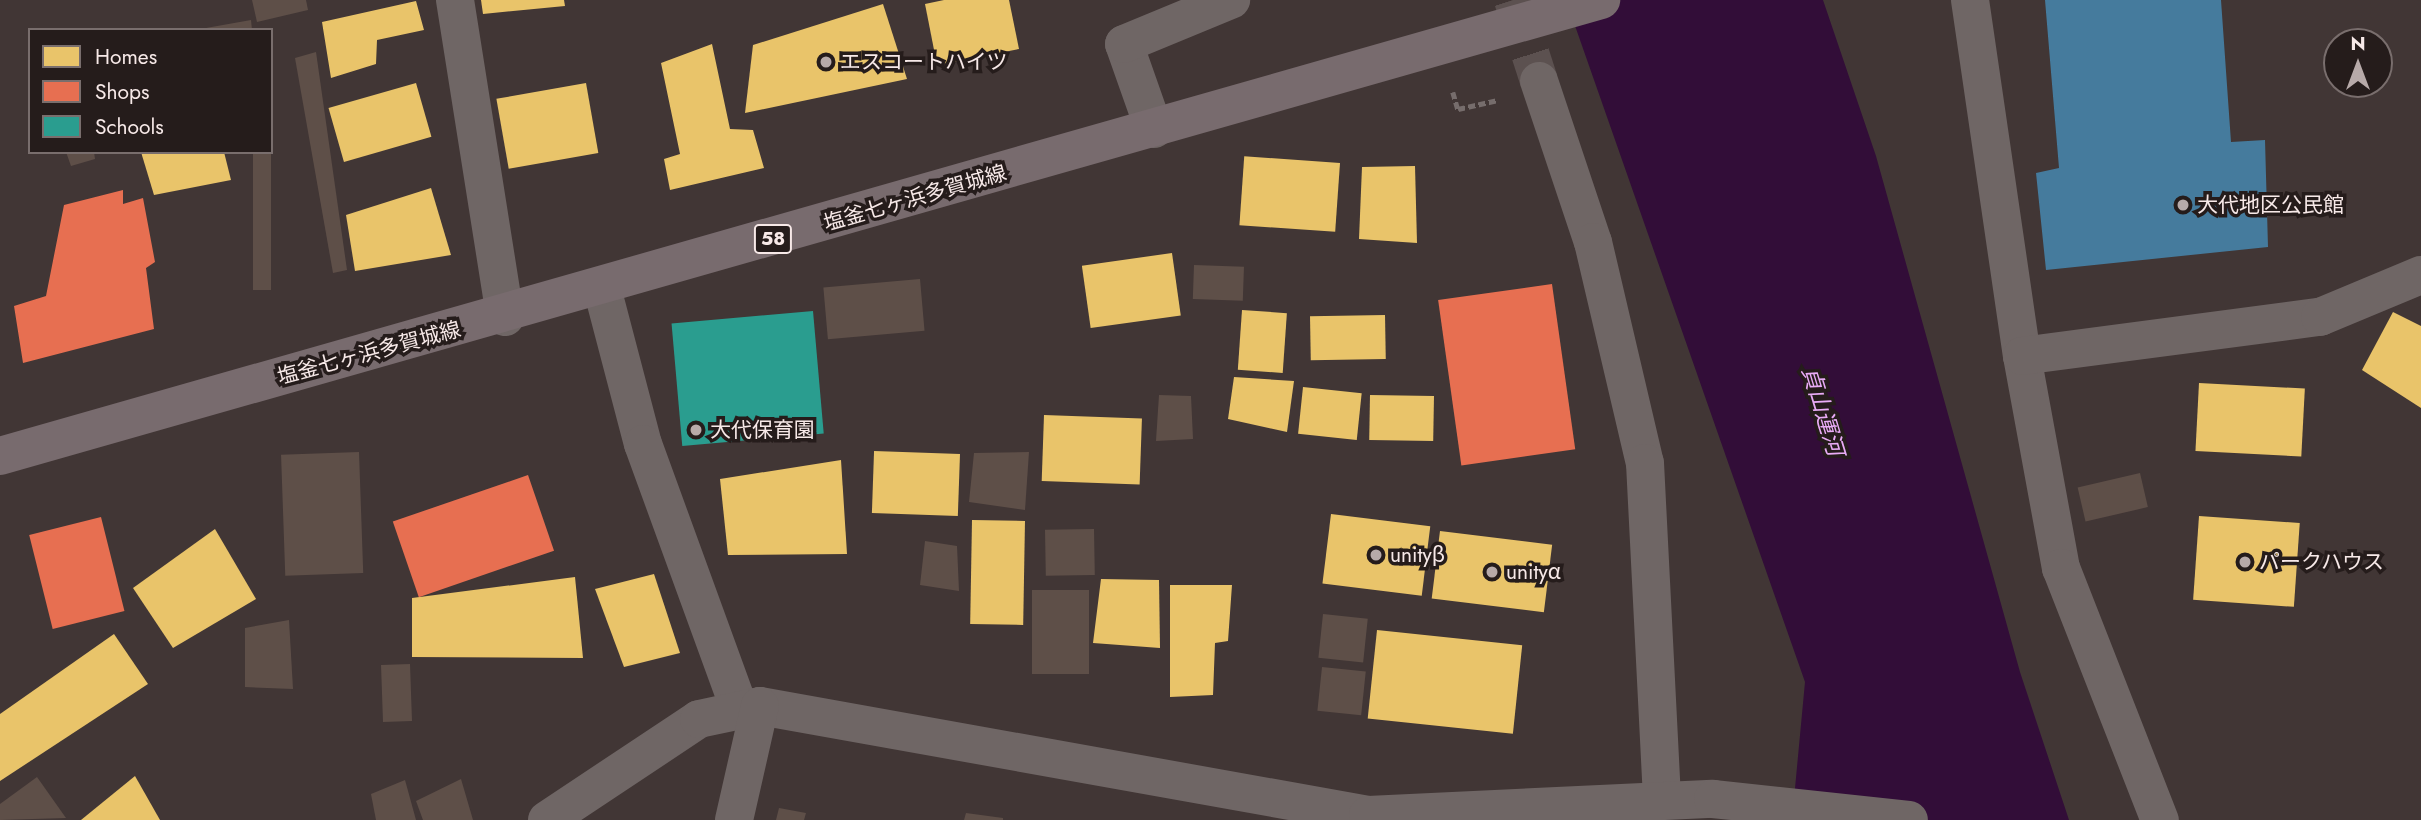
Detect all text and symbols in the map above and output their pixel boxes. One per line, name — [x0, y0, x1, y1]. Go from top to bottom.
legend — [28, 28, 273, 154]
north arrow — [2323, 28, 2393, 98]
text: N — [2350, 30, 2366, 57]
text: Homes — [95, 42, 157, 72]
place label: エスコートハイツ — [840, 49, 1008, 75]
marker: エスコートハイツ — [818, 54, 834, 70]
text: Shops — [95, 77, 149, 107]
text: Schools — [95, 112, 164, 142]
street label: 塩釜七ヶ浜多賀城線 — [821, 160, 1009, 236]
place label: 大代地区公民館 — [2197, 192, 2344, 218]
marker: 大代地区公民館 — [2175, 197, 2191, 213]
road number: 58 — [754, 224, 792, 255]
street label: 塩釜七ヶ浜多賀城線 — [274, 316, 464, 390]
water label: 貞山運河 — [1796, 363, 1850, 459]
place label: 大代保育園 — [710, 417, 815, 443]
marker: 大代保育園 — [688, 422, 704, 438]
place label: unityβ — [1390, 542, 1445, 568]
marker: unityβ — [1368, 547, 1384, 563]
place label: パークハウス — [2259, 549, 2385, 575]
marker: パークハウス — [2237, 554, 2253, 570]
place label: unityα — [1506, 559, 1561, 585]
marker: unityα — [1484, 564, 1500, 580]

